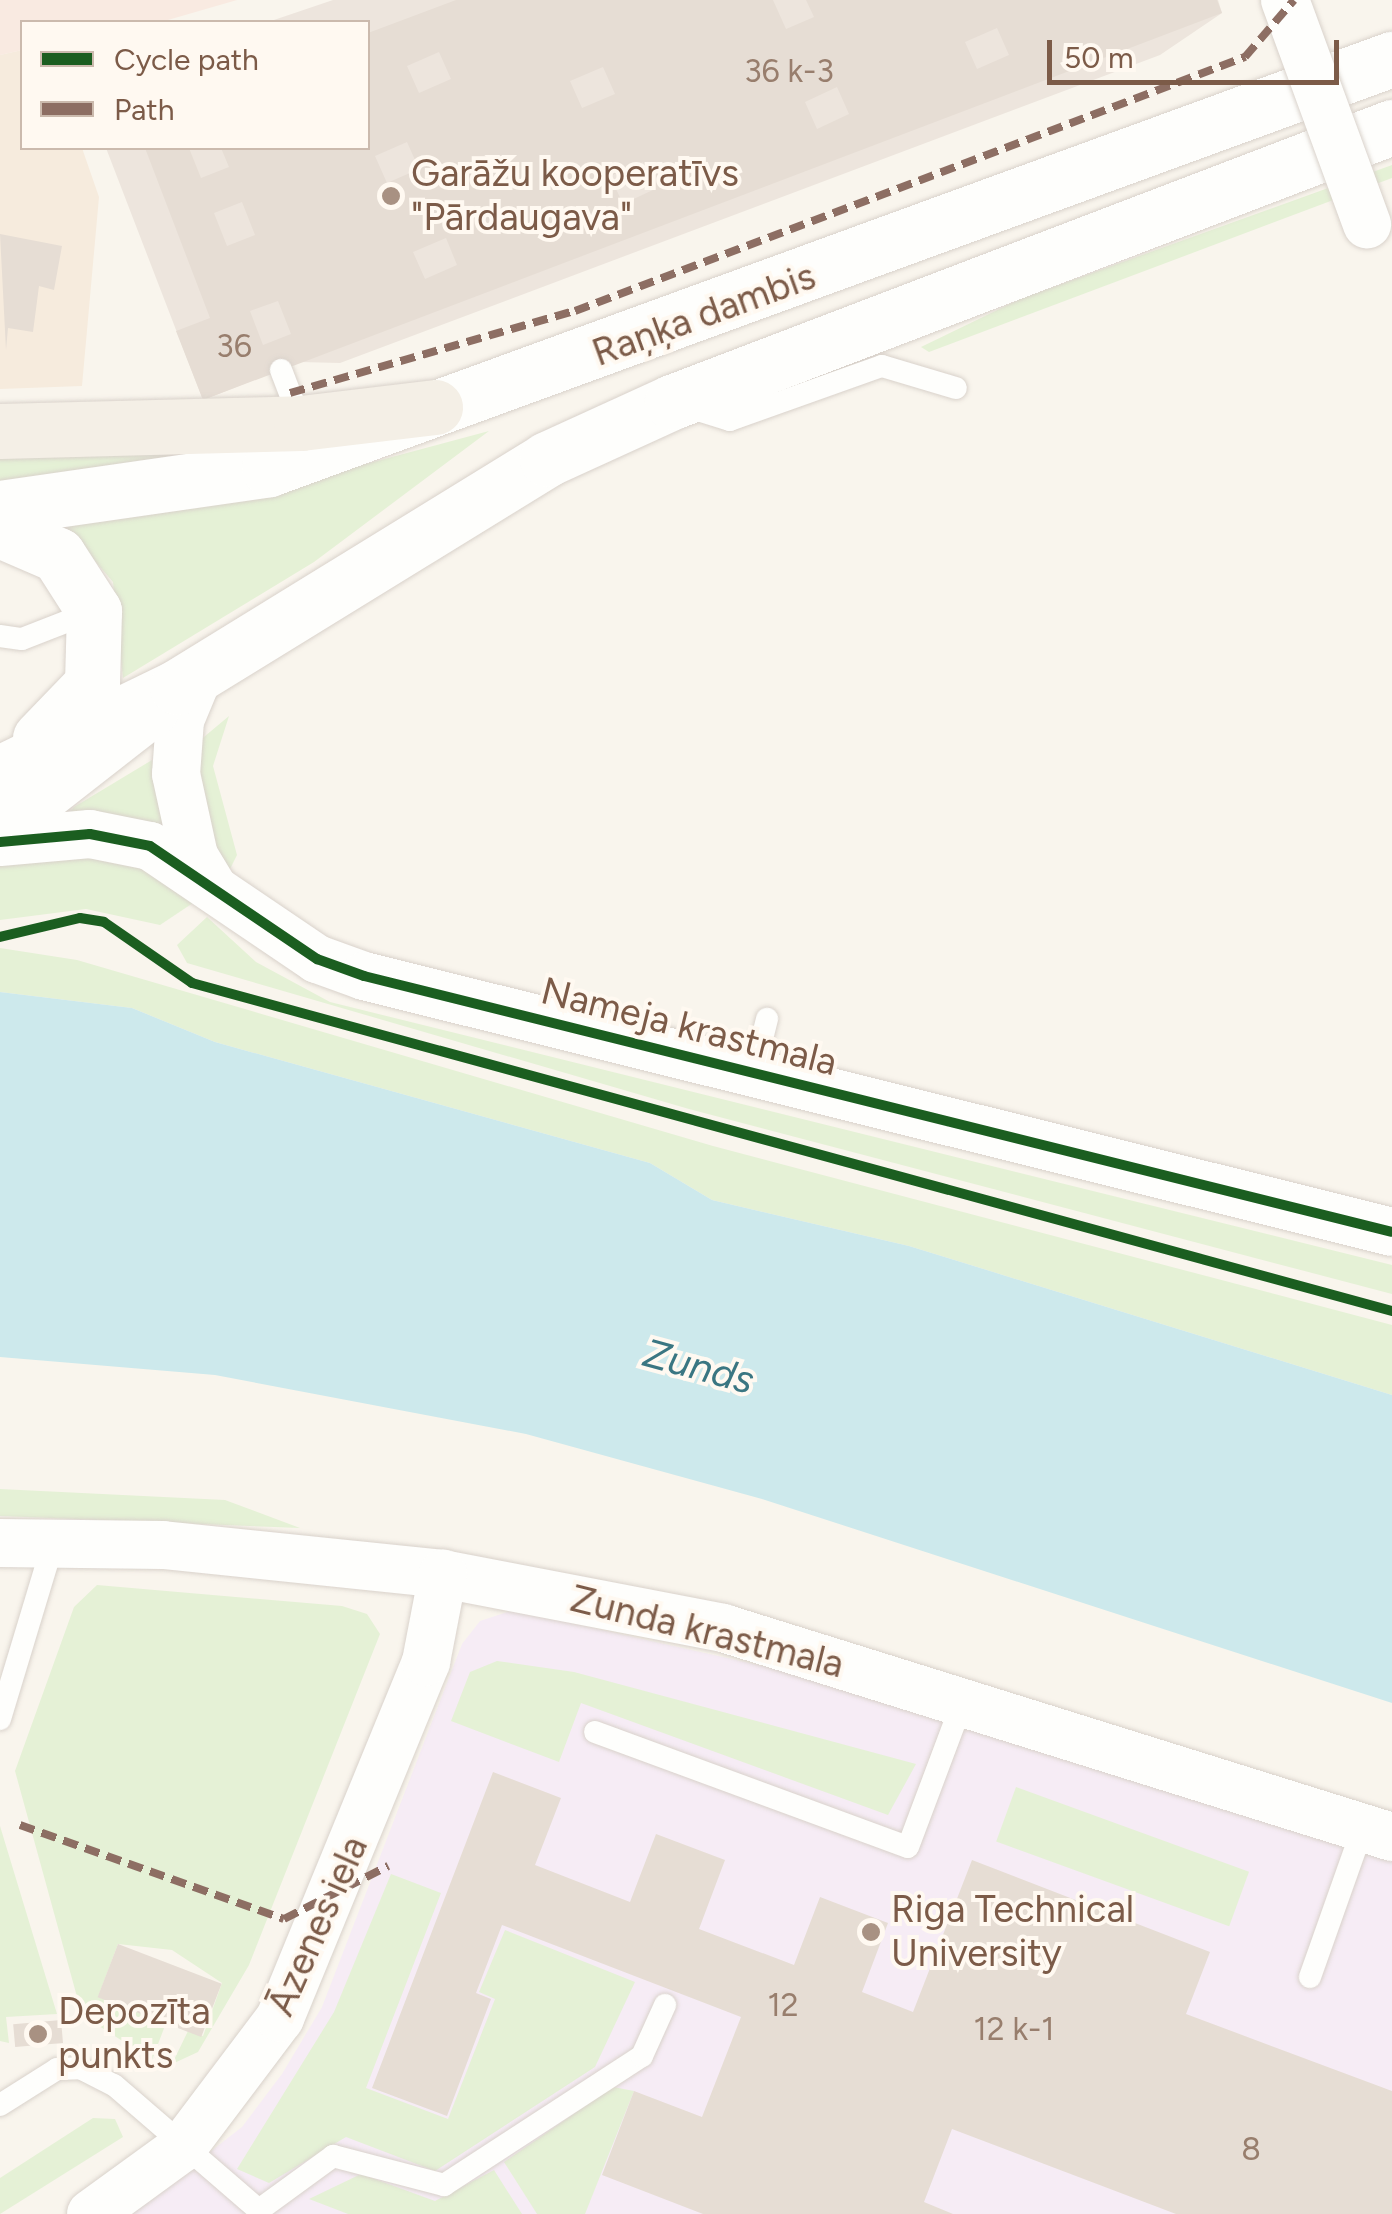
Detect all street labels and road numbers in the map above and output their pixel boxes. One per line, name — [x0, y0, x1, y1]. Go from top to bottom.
street label: Raņķa dambis — [586, 254, 822, 376]
street label: Nameja krastmala — [536, 968, 842, 1086]
street label: Zunda krastmala — [566, 1576, 848, 1688]
street label: Āzenes iela — [258, 1829, 378, 2023]

